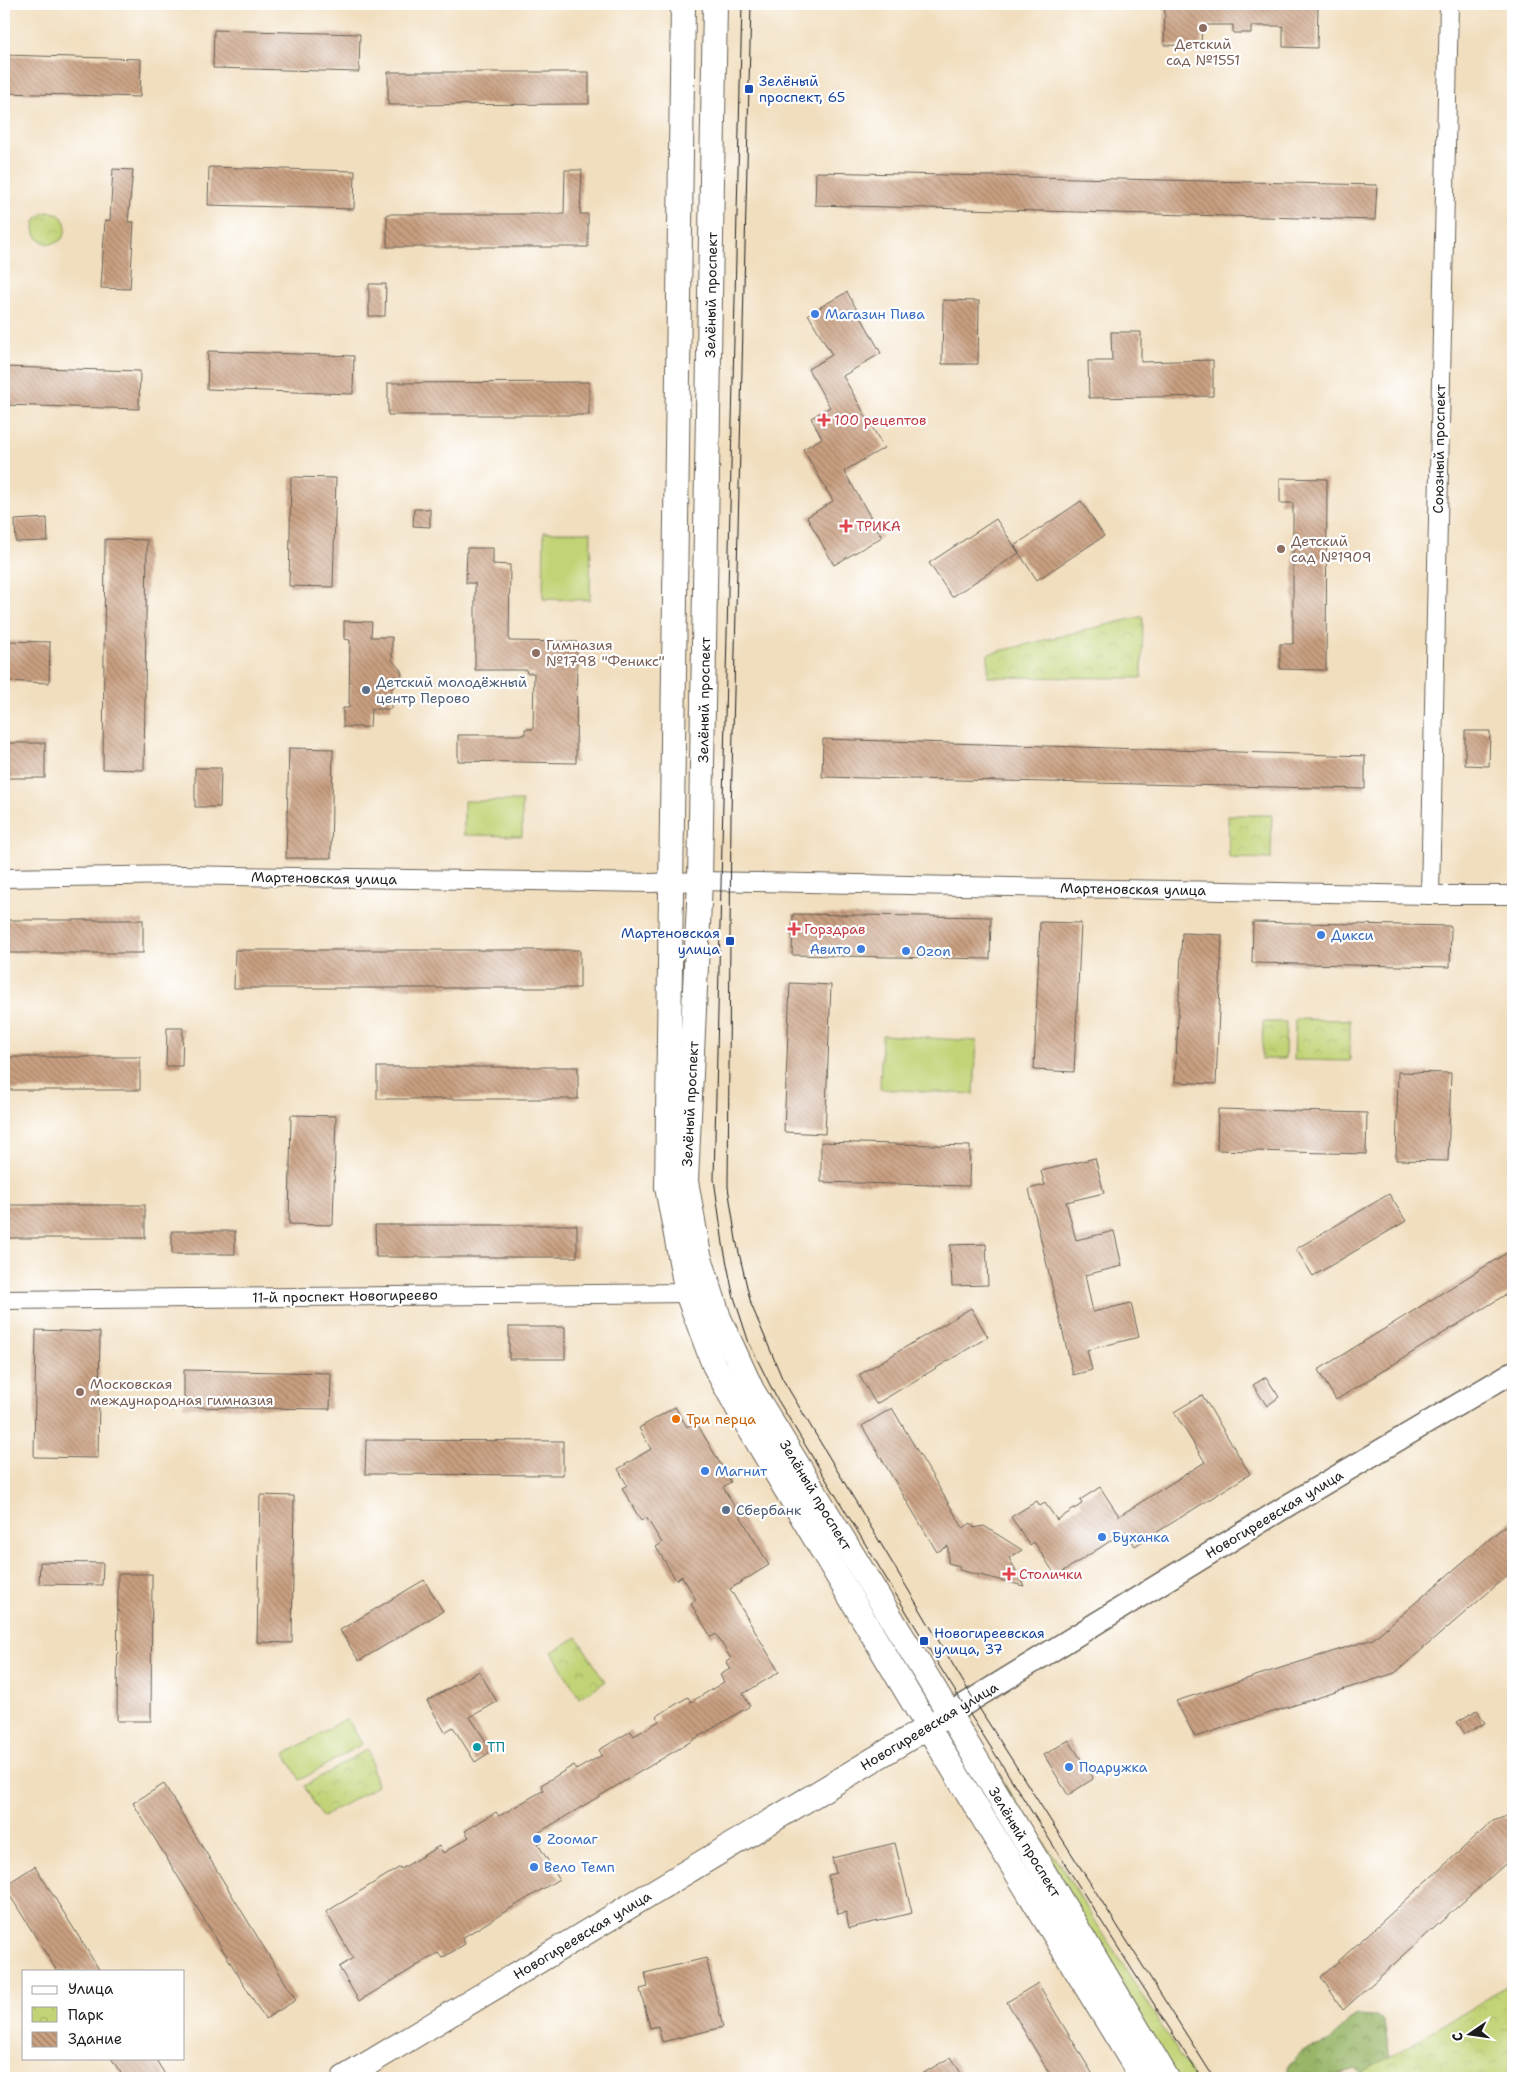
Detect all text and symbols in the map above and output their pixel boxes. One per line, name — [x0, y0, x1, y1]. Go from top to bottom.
marker: Детский сад №1551 — [1197, 22, 1209, 34]
place label: Детский сад №1551 — [1166, 35, 1240, 69]
place label: Зелёный проспект, 65 — [759, 72, 845, 106]
marker: Зелёный проспект, 65 — [743, 83, 755, 95]
street label: Зелёный проспект — [701, 231, 721, 358]
place label: Магазин Пива — [825, 305, 925, 323]
marker: Магазин Пива — [809, 308, 821, 320]
street label: Союзный проспект — [1429, 383, 1449, 514]
place label: 100 рецептов — [834, 411, 926, 429]
marker: 100 рецептов — [818, 414, 830, 426]
place label: ТРИКА — [856, 517, 901, 535]
marker: ТРИКА — [840, 520, 852, 532]
place label: Детский сад №1909 — [1291, 532, 1372, 566]
marker: Детский сад №1909 — [1275, 543, 1287, 555]
place label: Гимназия №1798 "Феникс" — [546, 636, 665, 670]
street label: Зелёный проспект — [694, 636, 714, 763]
marker: Гимназия №1798 "Феникс" — [530, 647, 542, 659]
place label: Детский молодёжный центр Перово — [376, 673, 527, 707]
marker: Детский молодёжный центр Перово — [360, 684, 372, 696]
street label: Мартеновская улица — [251, 868, 397, 888]
street label: Мартеновская улица — [1060, 879, 1206, 899]
place label: Горздрав — [804, 920, 865, 938]
marker: Горздрав — [788, 923, 800, 935]
place label: Мартеновская улица — [621, 924, 720, 958]
place label: Дикси — [1331, 926, 1374, 944]
marker: Дикси — [1315, 929, 1327, 941]
marker: Мартеновская улица — [724, 935, 736, 947]
place label: Авито — [810, 940, 851, 958]
place label: Ozon — [916, 942, 951, 960]
marker: Авито — [855, 943, 867, 955]
marker: Ozon — [900, 945, 912, 957]
street label: Зелёный проспект — [678, 1040, 702, 1167]
street label: 11-й проспект Новогиреево — [252, 1285, 438, 1307]
place label: Московская международная гимназия — [90, 1375, 273, 1409]
marker: Московская международная гимназия — [74, 1386, 86, 1398]
place label: Три перца — [686, 1410, 756, 1428]
marker: Три перца — [670, 1413, 682, 1425]
street label: Зелёный проспект — [776, 1436, 857, 1554]
place label: Магнит — [715, 1462, 768, 1480]
marker: Магнит — [699, 1465, 711, 1477]
street label: Новогиреевская улица — [1202, 1466, 1346, 1562]
place label: Сбербанк — [736, 1501, 802, 1519]
marker: Сбербанк — [720, 1504, 732, 1516]
place label: Буханка — [1112, 1528, 1170, 1546]
marker: Буханка — [1096, 1531, 1108, 1543]
place label: Столички — [1019, 1565, 1082, 1583]
marker: Столички — [1003, 1568, 1015, 1580]
place label: Новогиреевская улица, 37 — [934, 1624, 1045, 1658]
marker: Новогиреевская улица, 37 — [918, 1635, 930, 1647]
street label: Новогиреевская улица — [857, 1678, 1001, 1774]
place label: ТП — [487, 1738, 505, 1756]
marker: ТП — [471, 1741, 483, 1753]
place label: Подружка — [1079, 1758, 1148, 1776]
marker: Подружка — [1063, 1761, 1075, 1773]
street label: Зелёный проспект — [985, 1783, 1066, 1901]
place label: Zooмаг — [547, 1830, 599, 1848]
marker: Zooмаг — [531, 1833, 543, 1845]
place label: Вело Темп — [544, 1858, 615, 1876]
marker: Вело Темп — [528, 1861, 540, 1873]
street label: Новогиреевская улица — [510, 1887, 654, 1983]
legend — [22, 1970, 185, 2060]
text: Улица — [68, 1979, 114, 1999]
text: Парк — [68, 2005, 104, 2025]
north arrow — [1444, 2010, 1494, 2060]
text: Здание — [68, 2029, 122, 2049]
text: С — [1448, 2031, 1467, 2043]

